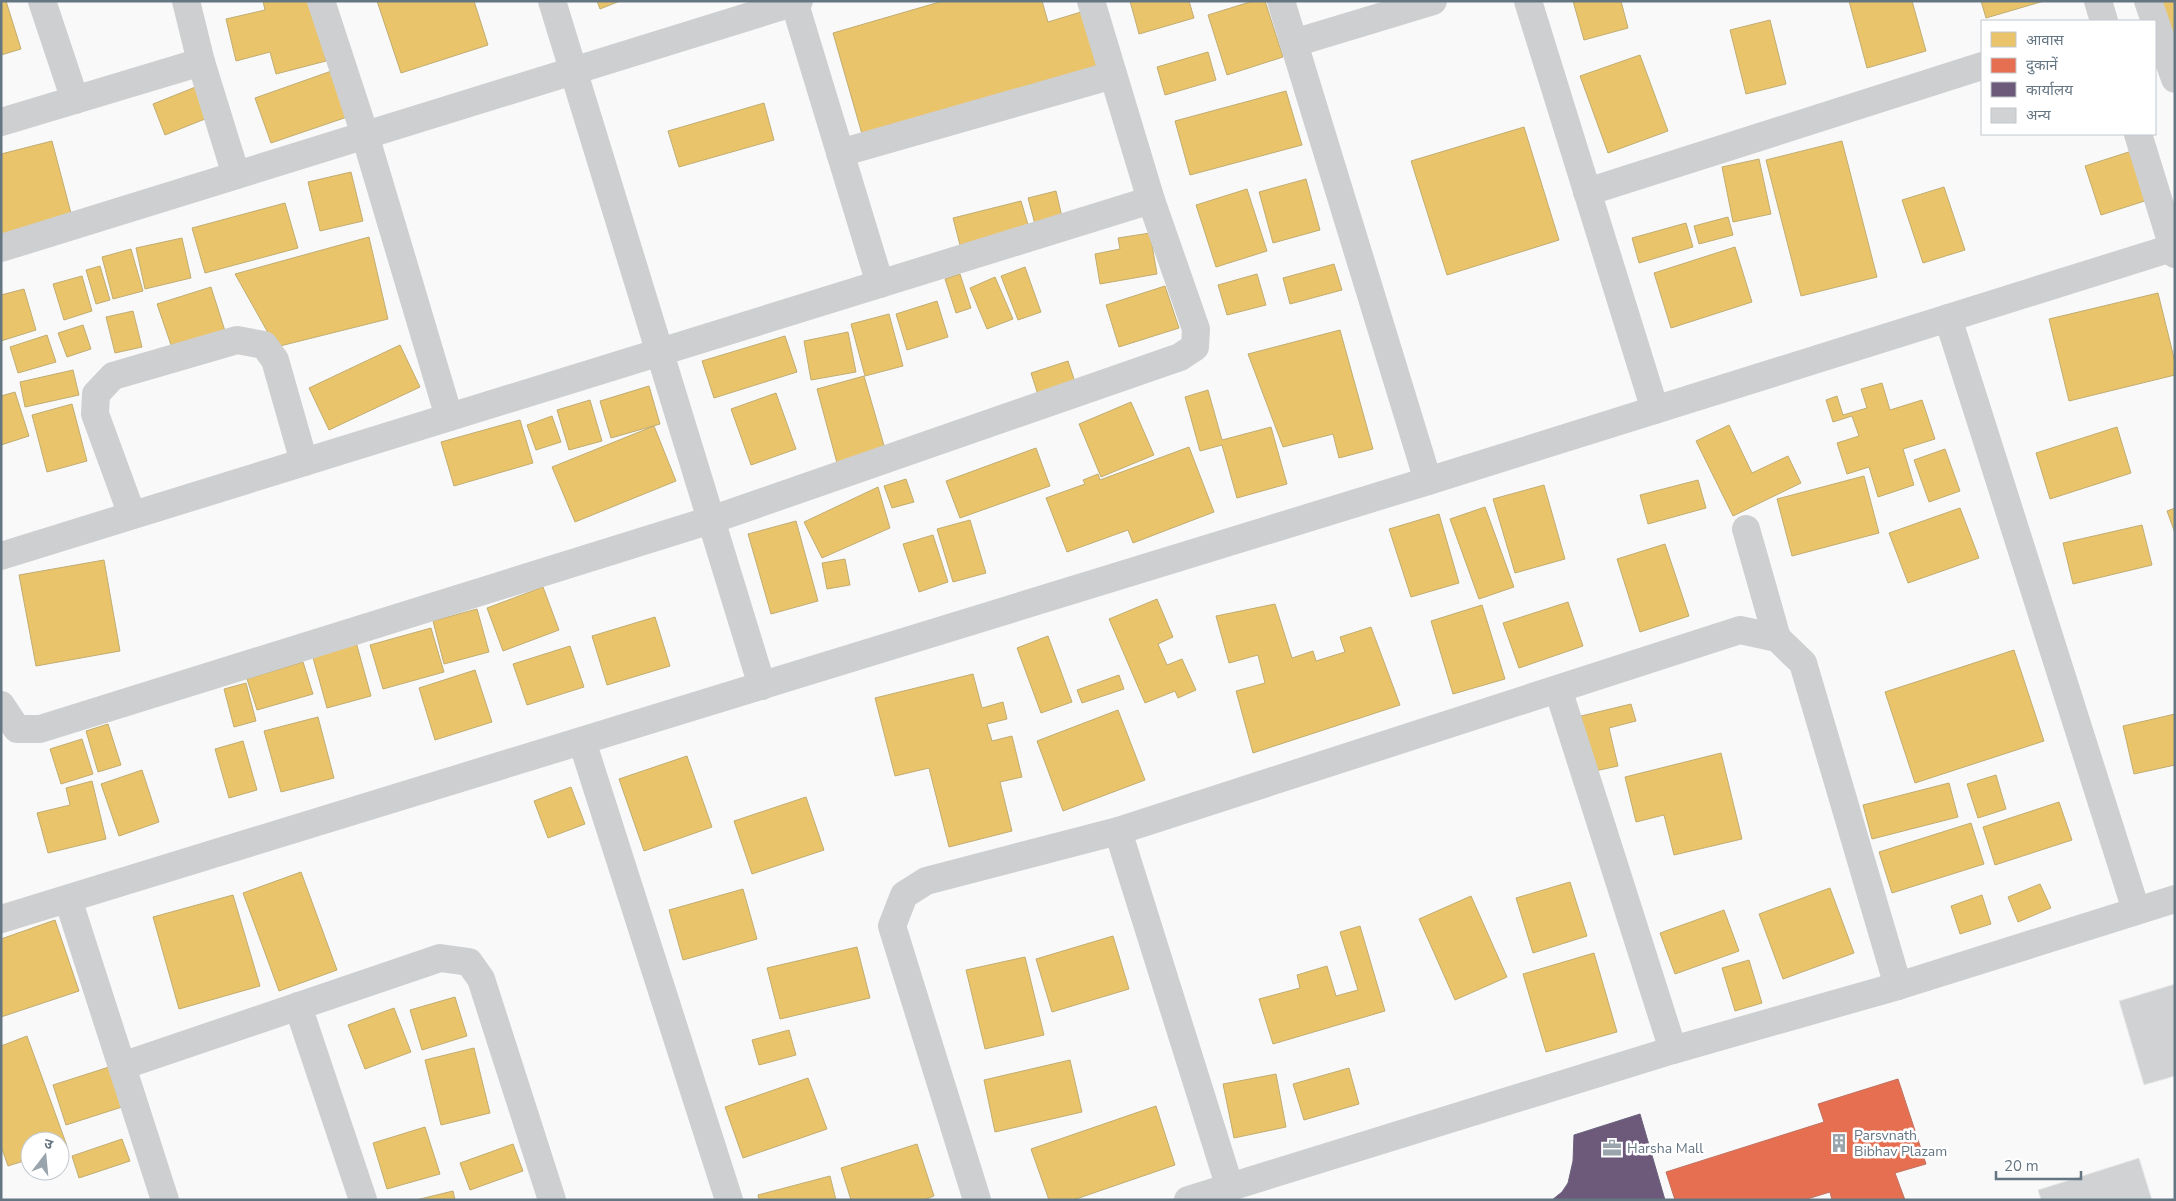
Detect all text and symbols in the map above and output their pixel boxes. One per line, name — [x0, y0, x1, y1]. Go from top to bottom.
legend — [1981, 20, 2156, 135]
text: आवास — [2026, 30, 2065, 50]
text: दुकानें — [2026, 55, 2058, 75]
text: कार्यालय — [2026, 80, 2073, 100]
text: अन्य — [2026, 105, 2051, 125]
place label: Parsvnath Bibhav Plazam — [1854, 1126, 1947, 1161]
north arrow — [20, 1131, 70, 1181]
building icon: Parsvnath Bibhav Plazam — [1828, 1132, 1850, 1154]
text: उ — [42, 1134, 56, 1154]
office icon: Harsha Mall — [1601, 1137, 1623, 1159]
place label: Harsha Mall — [1627, 1139, 1704, 1158]
scale bar — [1996, 1148, 2081, 1180]
text: 20 m — [2004, 1156, 2039, 1176]

